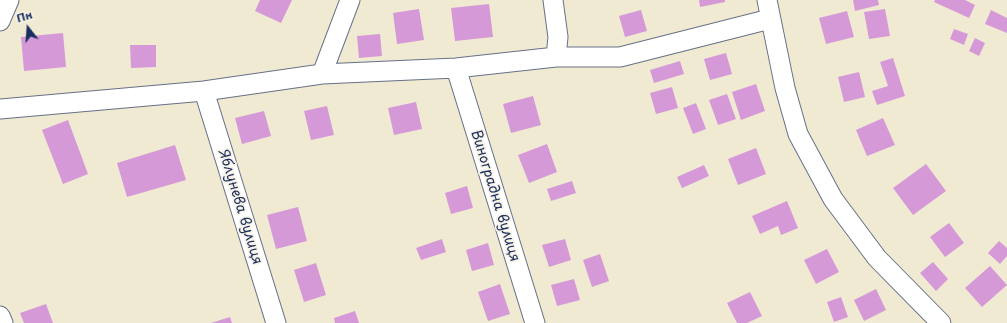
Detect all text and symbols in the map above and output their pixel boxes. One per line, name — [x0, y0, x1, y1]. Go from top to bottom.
text: Пн — [14, 6, 34, 27]
north arrow — [8, 8, 48, 48]
street label: Виноградна вулиця — [467, 128, 523, 264]
street label: Яблунева вулиця — [215, 147, 265, 267]

